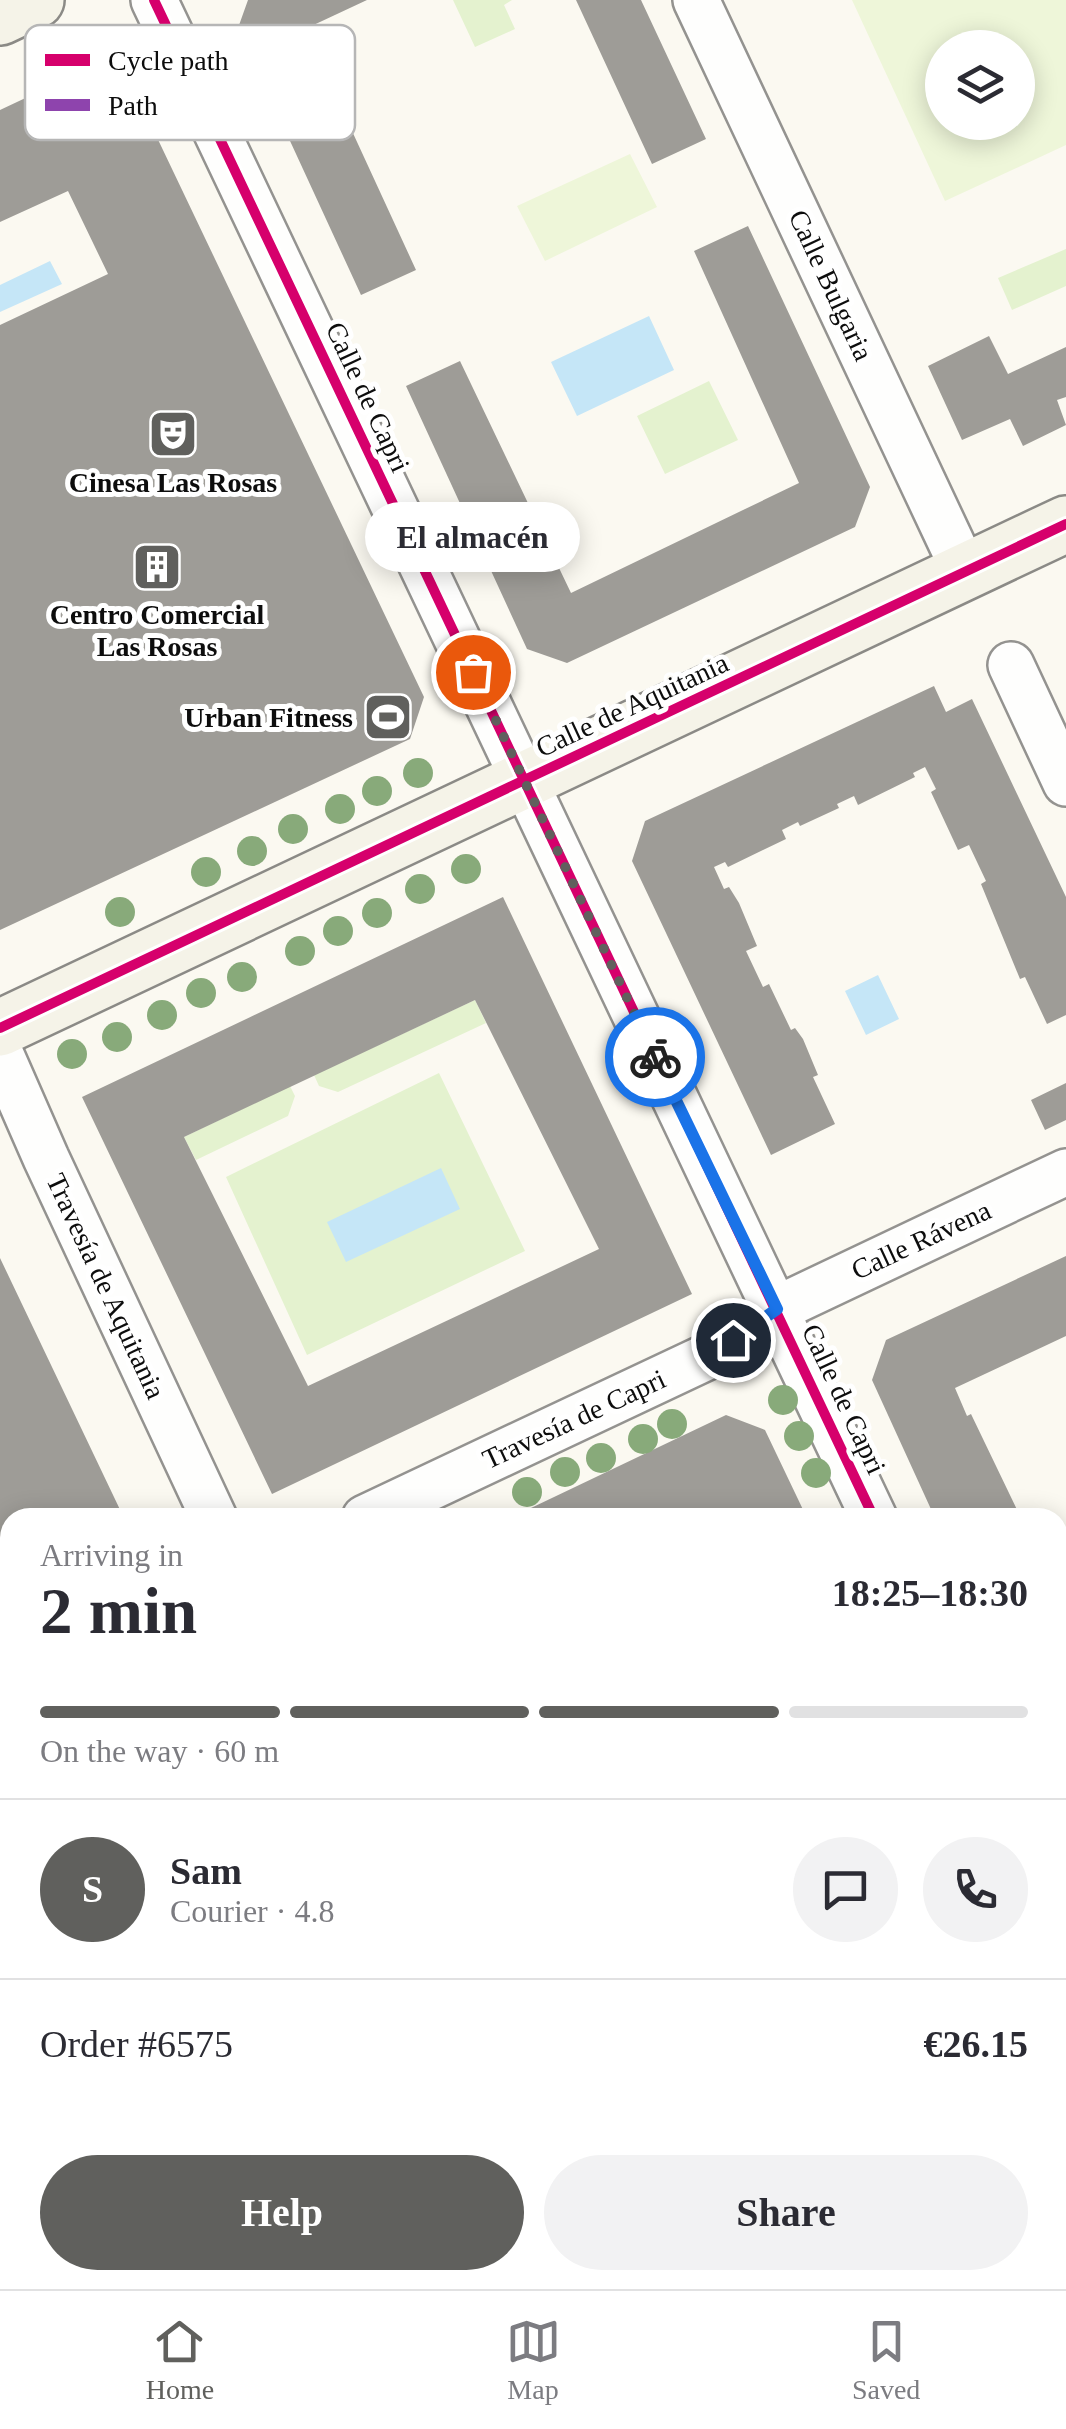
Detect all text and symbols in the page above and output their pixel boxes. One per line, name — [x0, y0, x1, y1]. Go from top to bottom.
legend — [25, 25, 355, 140]
map controls — [925, 30, 1035, 140]
button: layers — [925, 30, 1035, 140]
text: Cycle path — [108, 45, 229, 76]
text: Path — [108, 90, 158, 121]
street label: Calle Bulgaria — [783, 205, 880, 366]
street label: Calle de Capri — [320, 317, 416, 477]
theatre icon: Cinesa Las Rosas — [147, 408, 199, 460]
place label: Cinesa Las Rosas — [69, 467, 277, 498]
callout: El almacén — [366, 502, 580, 572]
text: El almacén — [397, 519, 548, 555]
building icon: Centro Comercial Las Rosas — [131, 541, 183, 593]
place label: Centro Comercial Las Rosas — [50, 599, 264, 662]
pin — [431, 630, 516, 715]
icon: bag — [446, 645, 501, 700]
street label: Calle de Aquitania — [531, 647, 733, 763]
sports icon: Urban Fitness — [362, 691, 414, 743]
place label: Urban Fitness — [184, 702, 353, 733]
courier — [605, 1007, 705, 1107]
icon: bike — [628, 1030, 683, 1085]
street label: Travesía de Aquitania — [40, 1169, 172, 1404]
street label: Calle Rávena — [846, 1194, 996, 1286]
pin — [691, 1298, 776, 1383]
icon: home — [706, 1313, 761, 1368]
street label: Calle de Capri — [796, 1319, 892, 1479]
street label: Travesía de Capri — [478, 1363, 670, 1475]
text: Arriving in — [40, 1537, 183, 1573]
text: 18:25–18:30 — [832, 1572, 1028, 1614]
text: 2 min — [40, 1575, 197, 1647]
text: On the way · 60 m — [40, 1733, 279, 1769]
button: chat — [793, 1837, 898, 1942]
button: phone — [923, 1837, 1028, 1942]
text: Sam — [170, 1850, 242, 1892]
text: S — [82, 1868, 103, 1910]
text: Courier · 4.8 — [170, 1893, 334, 1929]
text: Order #6575 — [40, 2023, 233, 2065]
text: €26.15 — [924, 2023, 1028, 2065]
button: Help — [40, 2155, 524, 2270]
button: Share — [544, 2155, 1028, 2270]
tab: Home — [146, 2314, 214, 2406]
tab: Map — [506, 2314, 561, 2406]
tab: Saved — [852, 2314, 920, 2406]

